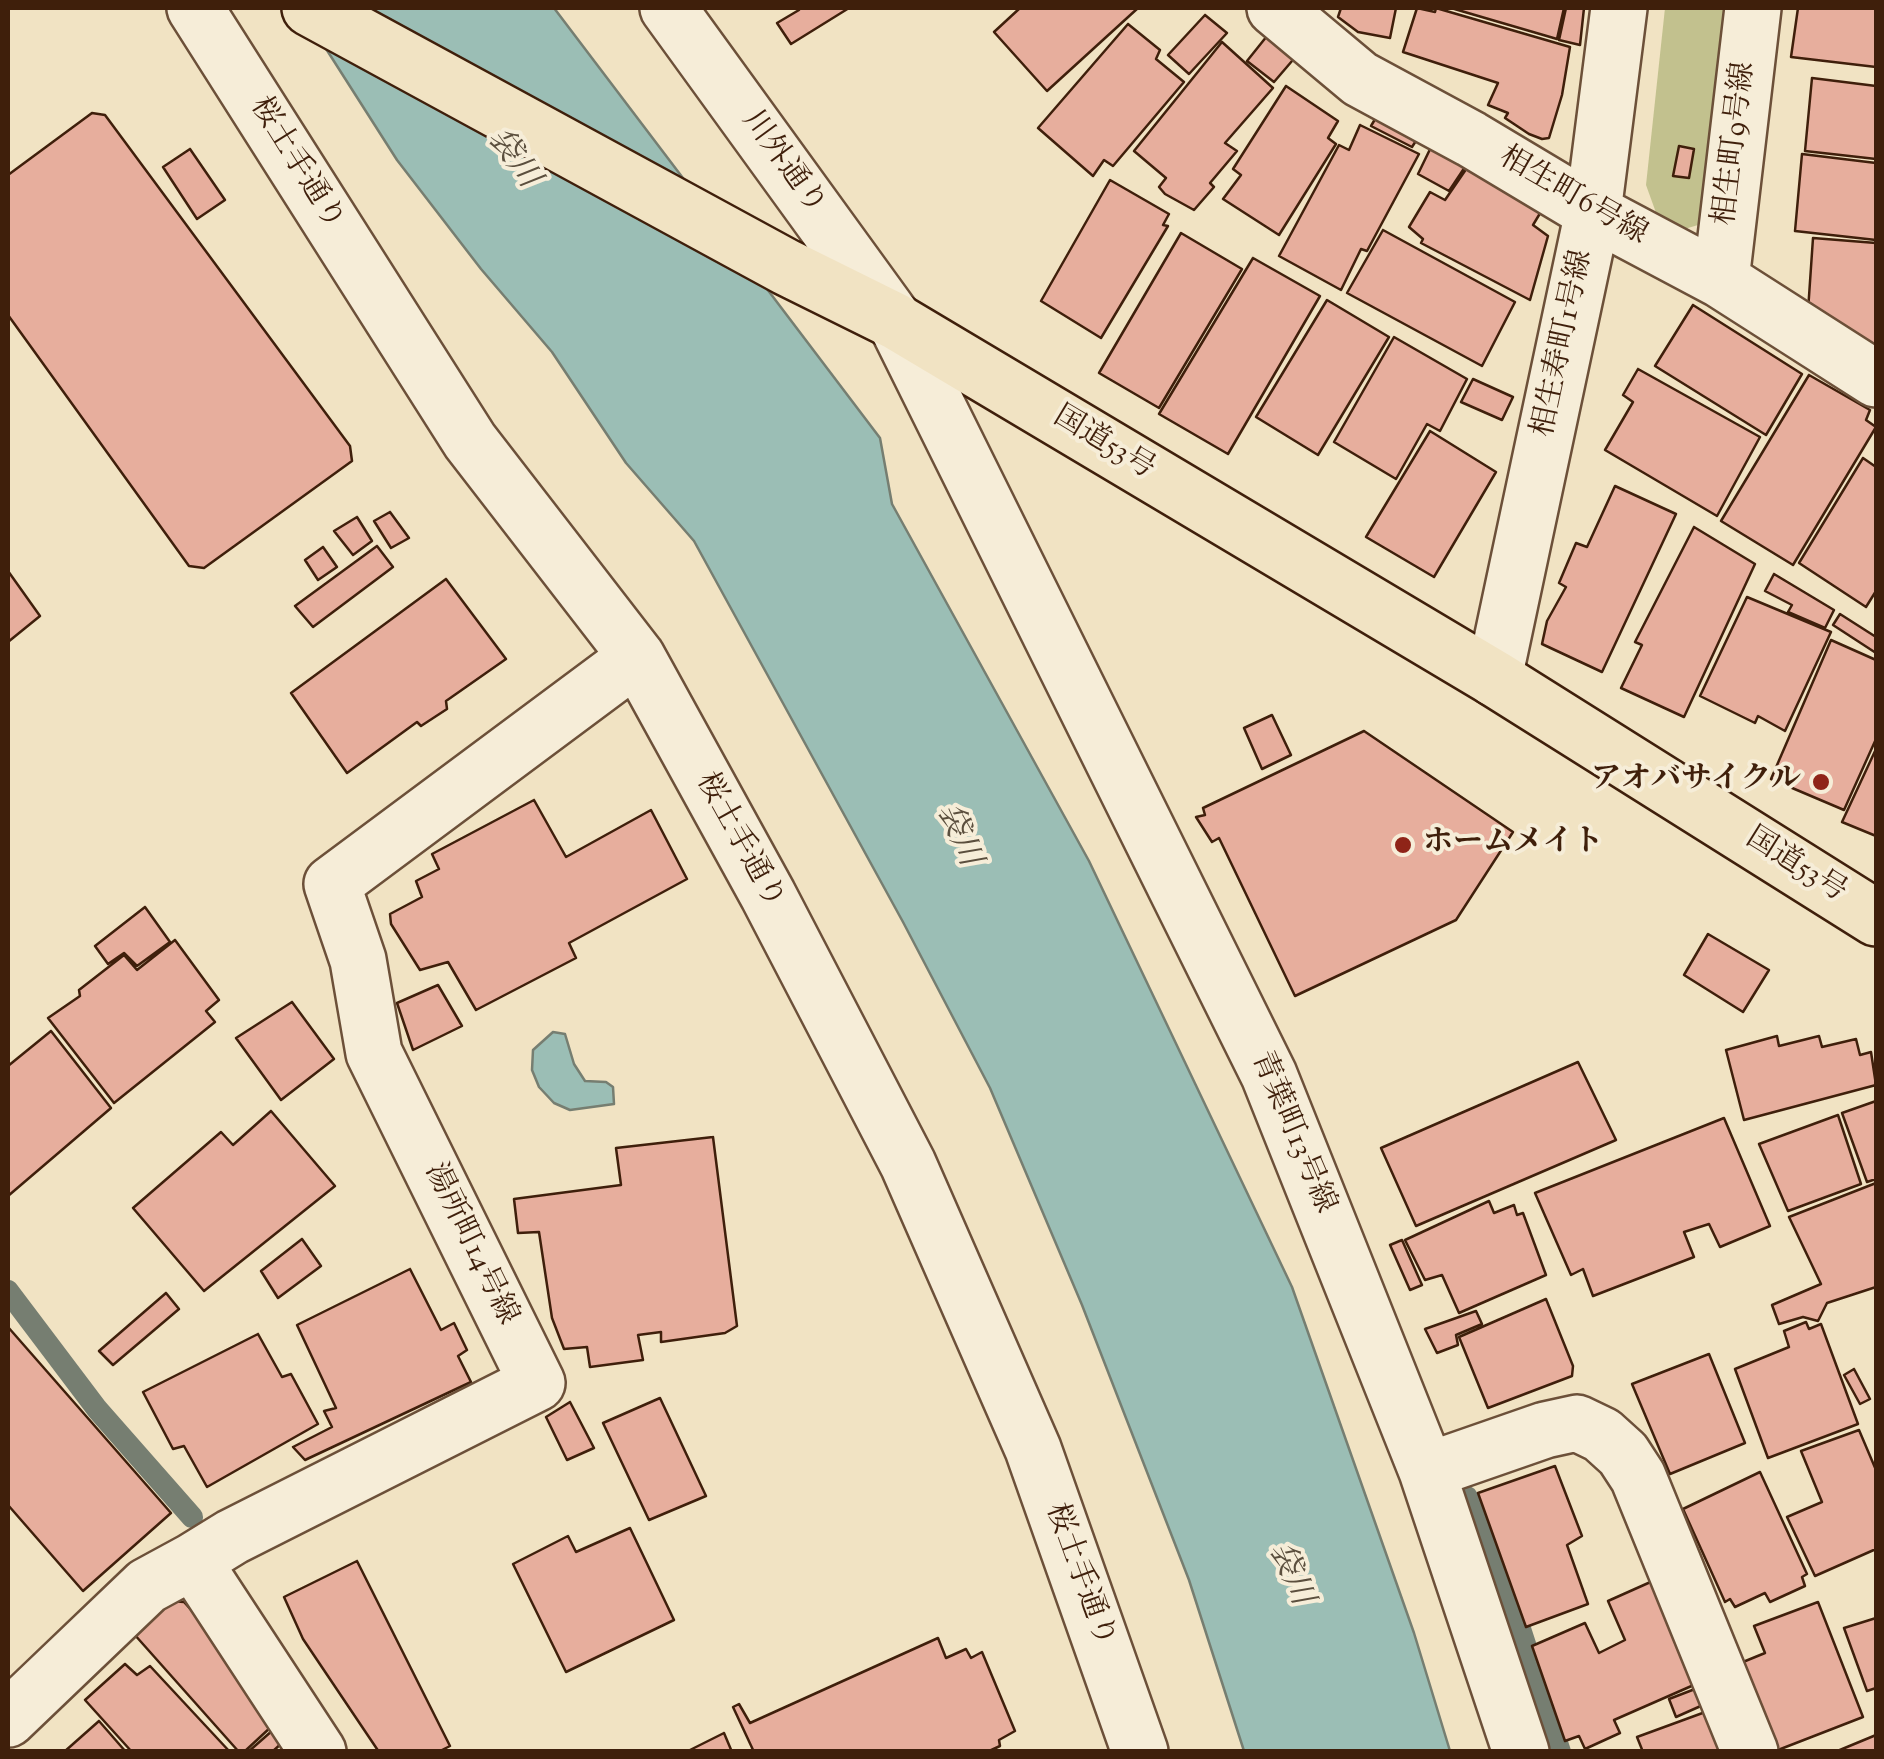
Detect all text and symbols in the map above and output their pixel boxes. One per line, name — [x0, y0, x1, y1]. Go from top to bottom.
street label: 相生町9号線 — [1709, 60, 1765, 228]
street label: 桜土手通り — [240, 92, 350, 238]
street label: 川外通り — [732, 105, 832, 223]
water label: 袋川 — [477, 123, 545, 197]
street label: 相生町6号線 — [1492, 141, 1652, 255]
street label: 相生寿町1号線 — [1528, 247, 1602, 441]
street label: 国道53号 — [1046, 401, 1160, 489]
place label: アオバサイクル — [1591, 764, 1801, 800]
street label: 桜土手通り — [686, 768, 790, 916]
marker: アオバサイクル — [1810, 771, 1832, 793]
water label: 袋川 — [925, 799, 987, 873]
street label: 国道53号 — [1738, 822, 1852, 912]
place label: ホームメイト — [1423, 827, 1603, 863]
marker: ホームメイト — [1392, 834, 1414, 856]
street label: 青葉町13号線 — [1241, 1047, 1341, 1219]
street label: 湯所町14号線 — [414, 1158, 524, 1332]
street label: 桜土手通り — [1035, 1499, 1121, 1653]
water label: 袋川 — [1257, 1538, 1319, 1612]

